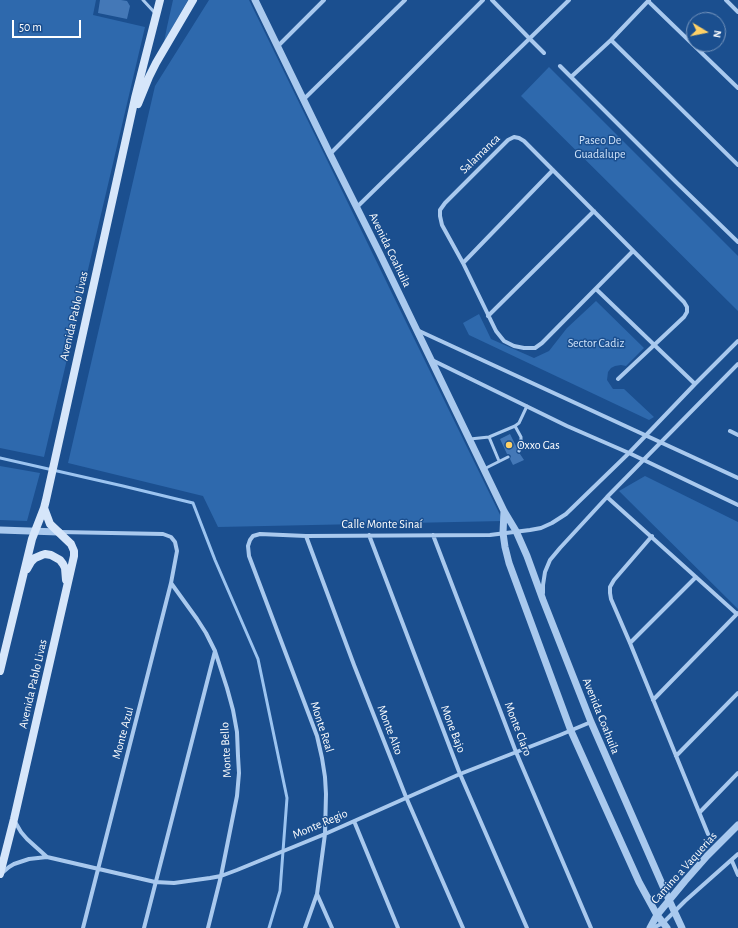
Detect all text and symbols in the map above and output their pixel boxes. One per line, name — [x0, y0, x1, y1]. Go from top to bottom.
scale bar — [14, 12, 83, 38]
north arrow — [686, 12, 726, 52]
text: 50 m — [19, 21, 42, 33]
text: N — [711, 29, 723, 39]
street label: Salamanca — [457, 131, 503, 177]
park label: Paseo De Guadalupe — [574, 133, 626, 161]
street label: Avenida Coahuila — [366, 210, 414, 290]
street label: Avenida Pablo Livas — [57, 270, 91, 362]
park label: Sector Cadiz — [568, 336, 624, 350]
place label: Oxxo Gas — [517, 438, 560, 452]
marker: Oxxo Gas — [504, 440, 514, 450]
street label: Calle Monte Sinaí — [342, 517, 422, 531]
street label: Avenida Pablo Livas — [16, 638, 50, 730]
street label: Avenida Coahuila — [579, 676, 623, 756]
street label: Monte Real — [307, 700, 337, 754]
street label: Monte Claro — [501, 700, 535, 758]
street label: Monte Alto — [374, 703, 406, 757]
street label: Mone Bajo — [437, 703, 469, 755]
street label: Monte Azul — [109, 705, 137, 761]
street label: Monte Bello — [217, 722, 235, 778]
street label: Monte Regio — [290, 806, 350, 842]
street label: Camino a Vaquerias — [648, 829, 720, 907]

